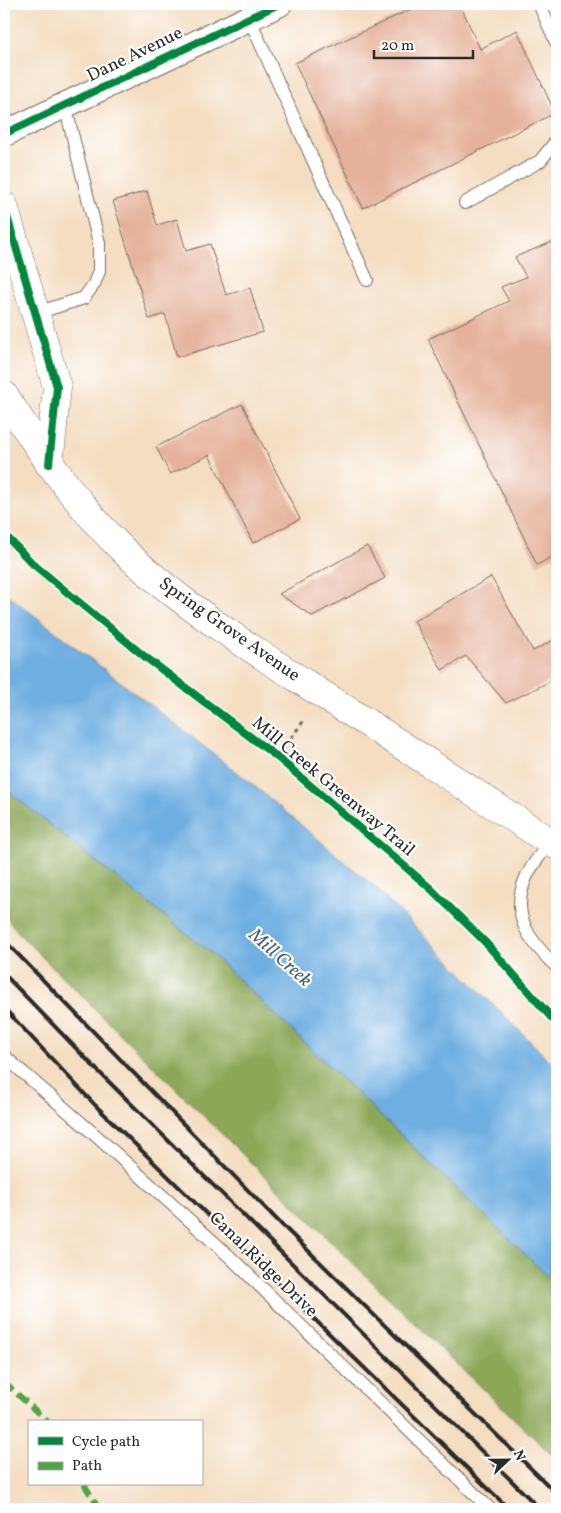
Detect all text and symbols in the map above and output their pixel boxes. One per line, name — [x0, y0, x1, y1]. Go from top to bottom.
street label: Dane Avenue — [83, 21, 187, 89]
scale bar — [374, 28, 472, 60]
text: 20 m — [381, 36, 414, 57]
street label: Spring Grove Avenue — [153, 572, 305, 688]
street label: Mill Creek Greenway Trail — [246, 711, 420, 863]
water label: Mill Creek — [242, 922, 317, 993]
street label: Canal Ridge Drive — [203, 1206, 323, 1324]
legend — [28, 1420, 202, 1486]
text: Cycle path — [72, 1432, 140, 1453]
north arrow — [484, 1436, 534, 1486]
text: N — [508, 1447, 529, 1464]
text: Path — [72, 1456, 102, 1477]

